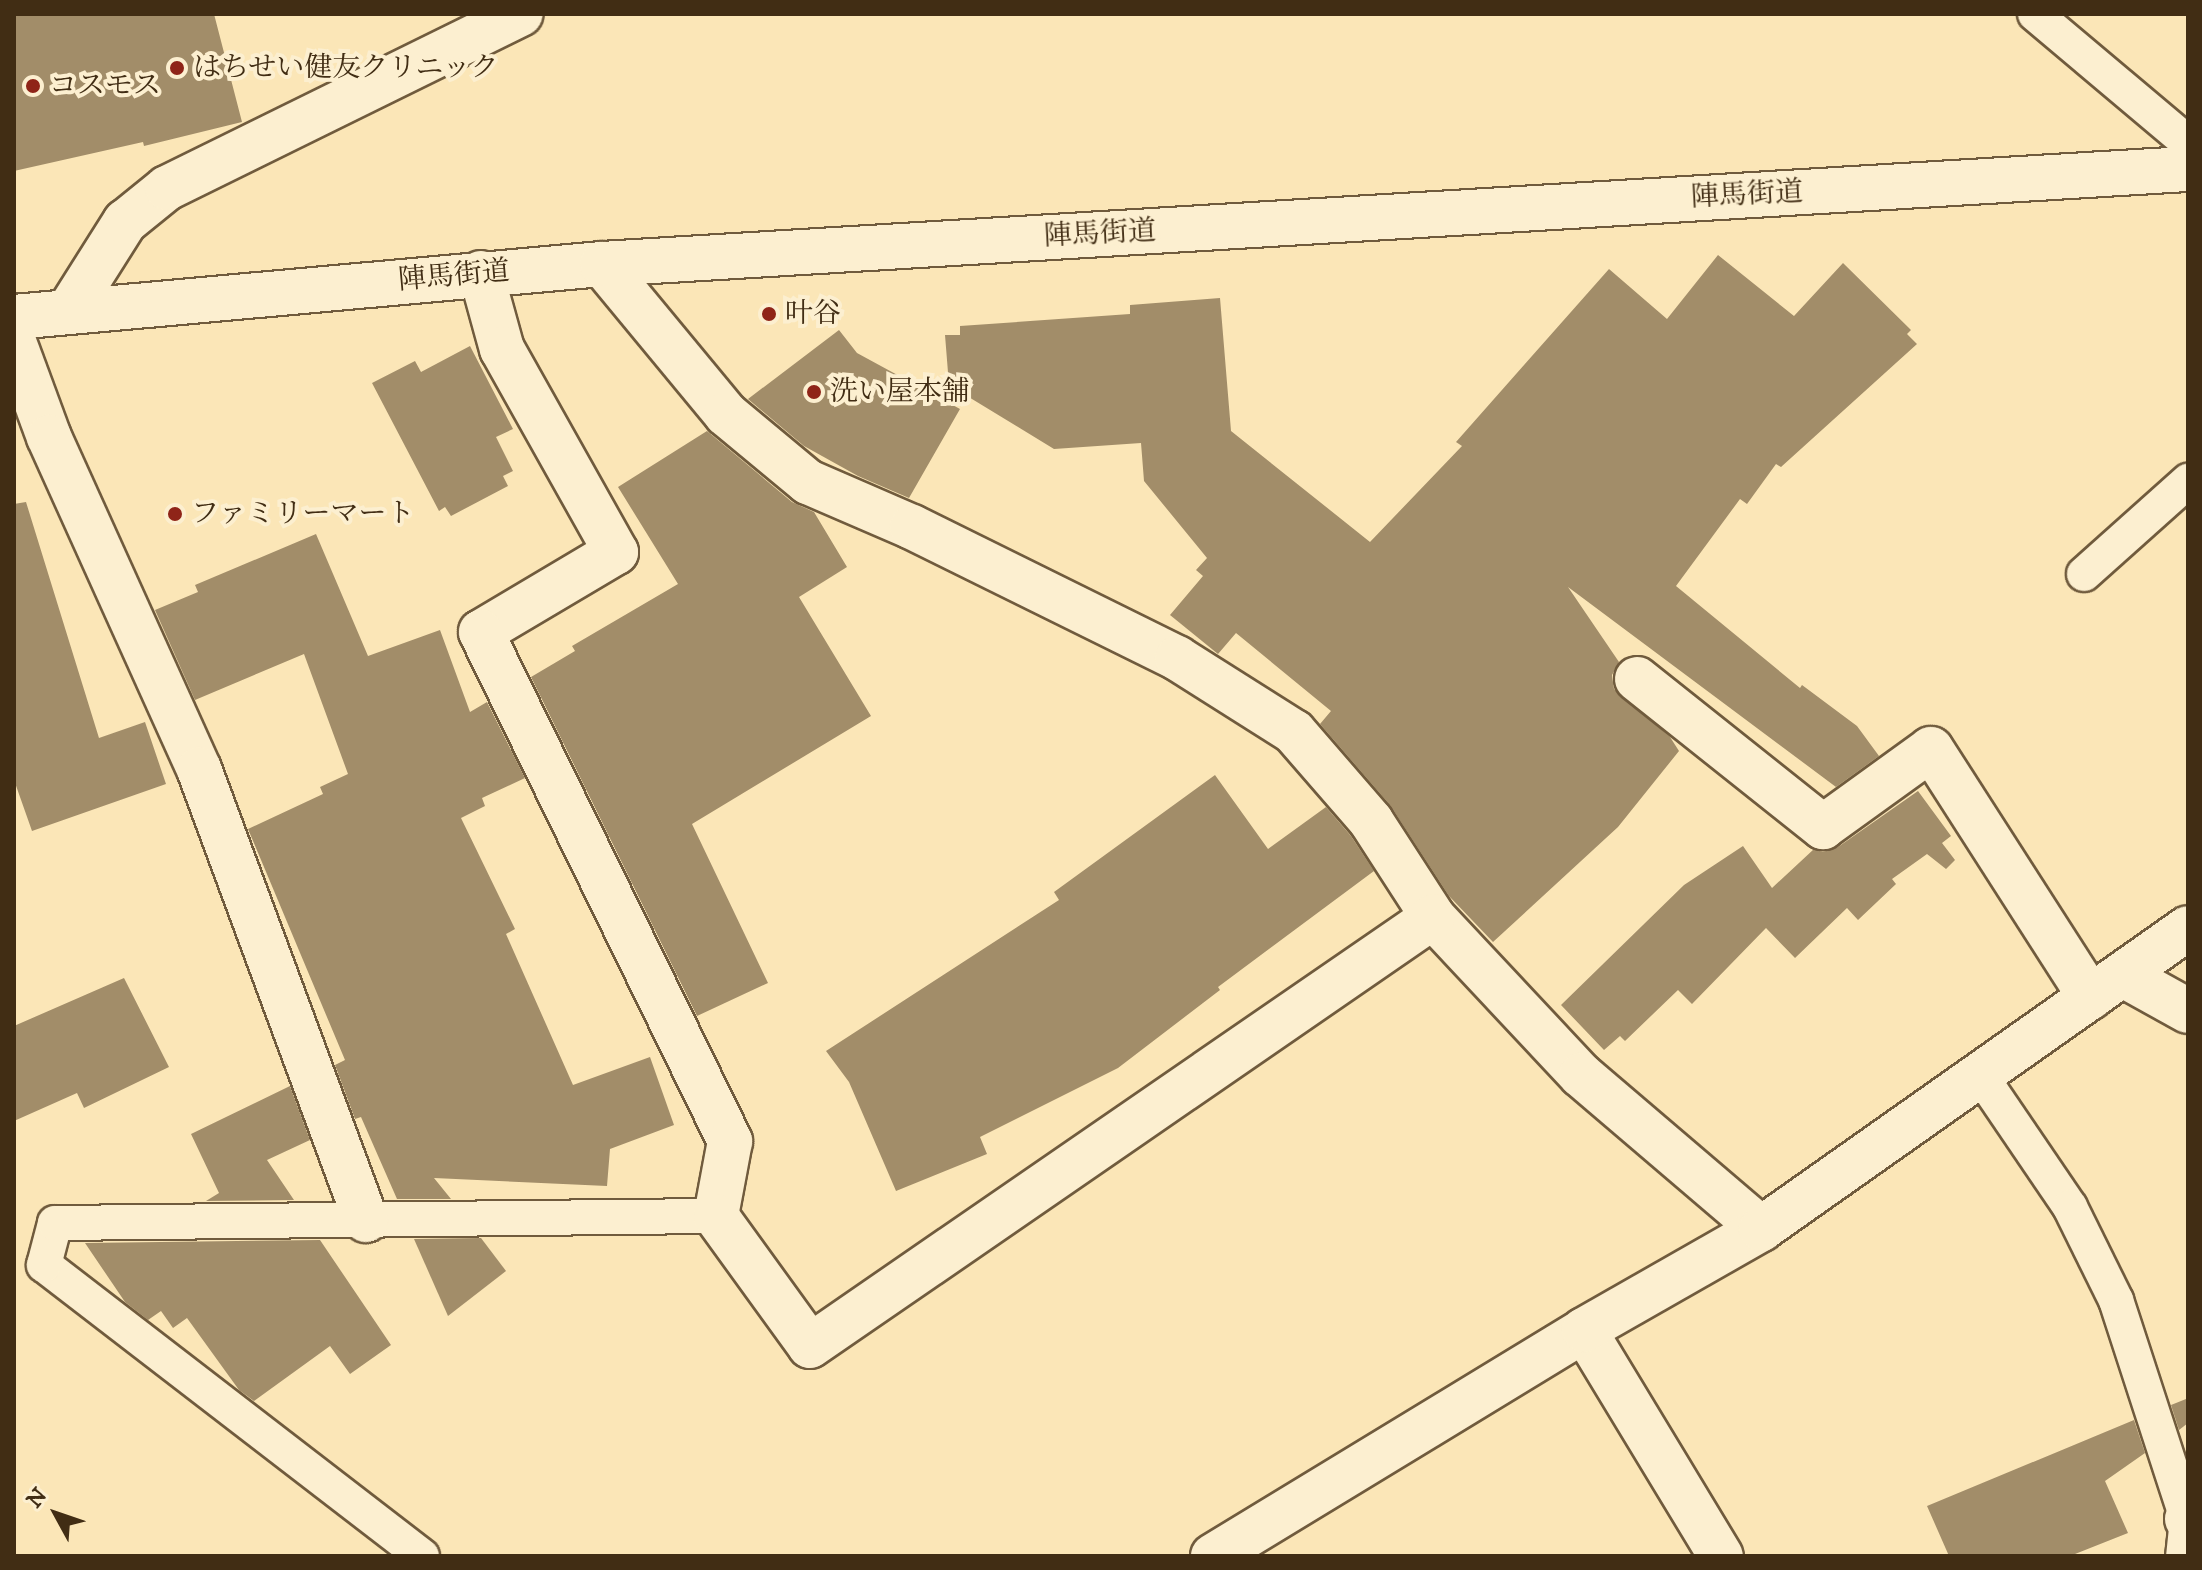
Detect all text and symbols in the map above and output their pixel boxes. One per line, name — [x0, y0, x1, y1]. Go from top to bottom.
place label: はちせい健友クリニック — [193, 51, 501, 85]
marker: はちせい健友クリニック — [168, 59, 186, 77]
place label: コスモス — [49, 69, 161, 103]
marker: コスモス — [24, 77, 42, 95]
street label: 陣馬街道 — [1690, 175, 1804, 215]
street label: 陣馬街道 — [1043, 214, 1157, 254]
street label: 陣馬街道 — [397, 254, 511, 298]
place label: 叶谷 — [785, 297, 841, 331]
marker: 叶谷 — [760, 305, 778, 323]
place label: 洗い屋本舗 — [830, 375, 970, 409]
marker: 洗い屋本舗 — [805, 383, 823, 401]
place label: ファミリーマート — [191, 497, 415, 531]
marker: ファミリーマート — [166, 505, 184, 523]
north arrow — [16, 1474, 96, 1554]
text: N — [21, 1483, 53, 1514]

